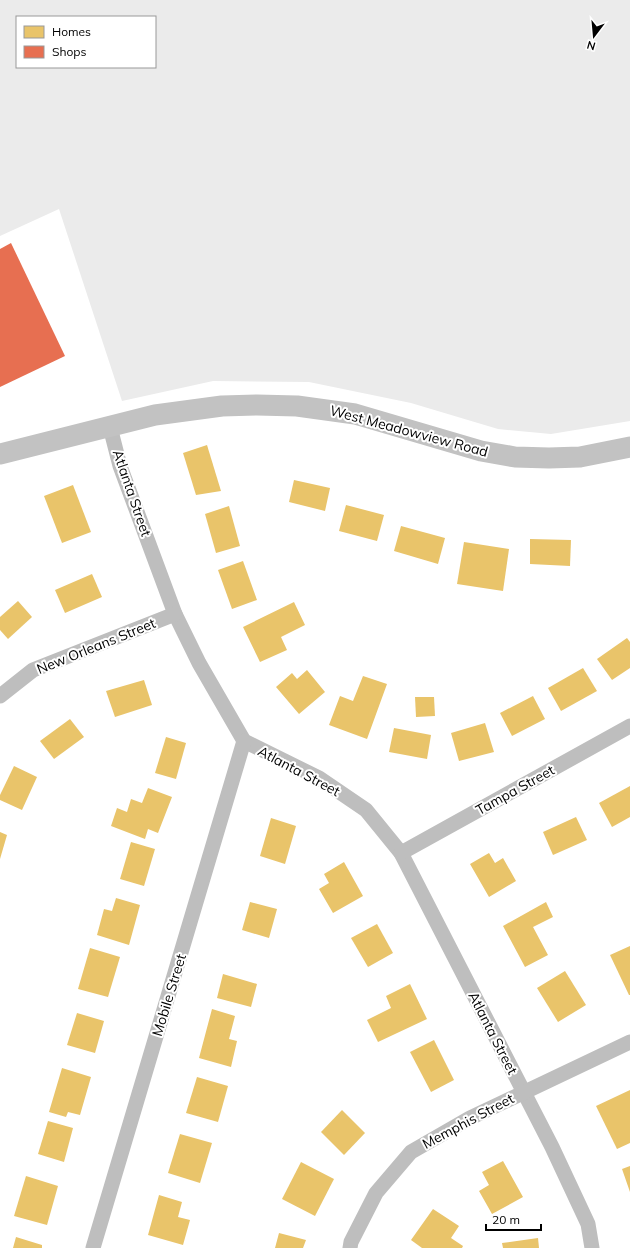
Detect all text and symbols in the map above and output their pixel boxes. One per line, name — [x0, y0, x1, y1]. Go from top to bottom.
legend — [16, 16, 156, 68]
north arrow — [574, 16, 614, 56]
text: Homes — [52, 24, 91, 39]
text: N — [585, 38, 597, 53]
text: Shops — [52, 44, 87, 59]
street label: West Meadowview Road — [328, 401, 490, 461]
street label: Atlanta Street — [109, 447, 155, 539]
street label: New Orleans Street — [34, 614, 158, 678]
street label: Atlanta Street — [255, 742, 343, 800]
street label: Tampa Street — [472, 761, 558, 819]
street label: Mobile Street — [148, 952, 190, 1038]
street label: Atlanta Street — [464, 989, 522, 1078]
street label: Memphis Street — [419, 1089, 517, 1153]
scale bar — [486, 1206, 541, 1232]
text: 20 m — [492, 1212, 520, 1227]

